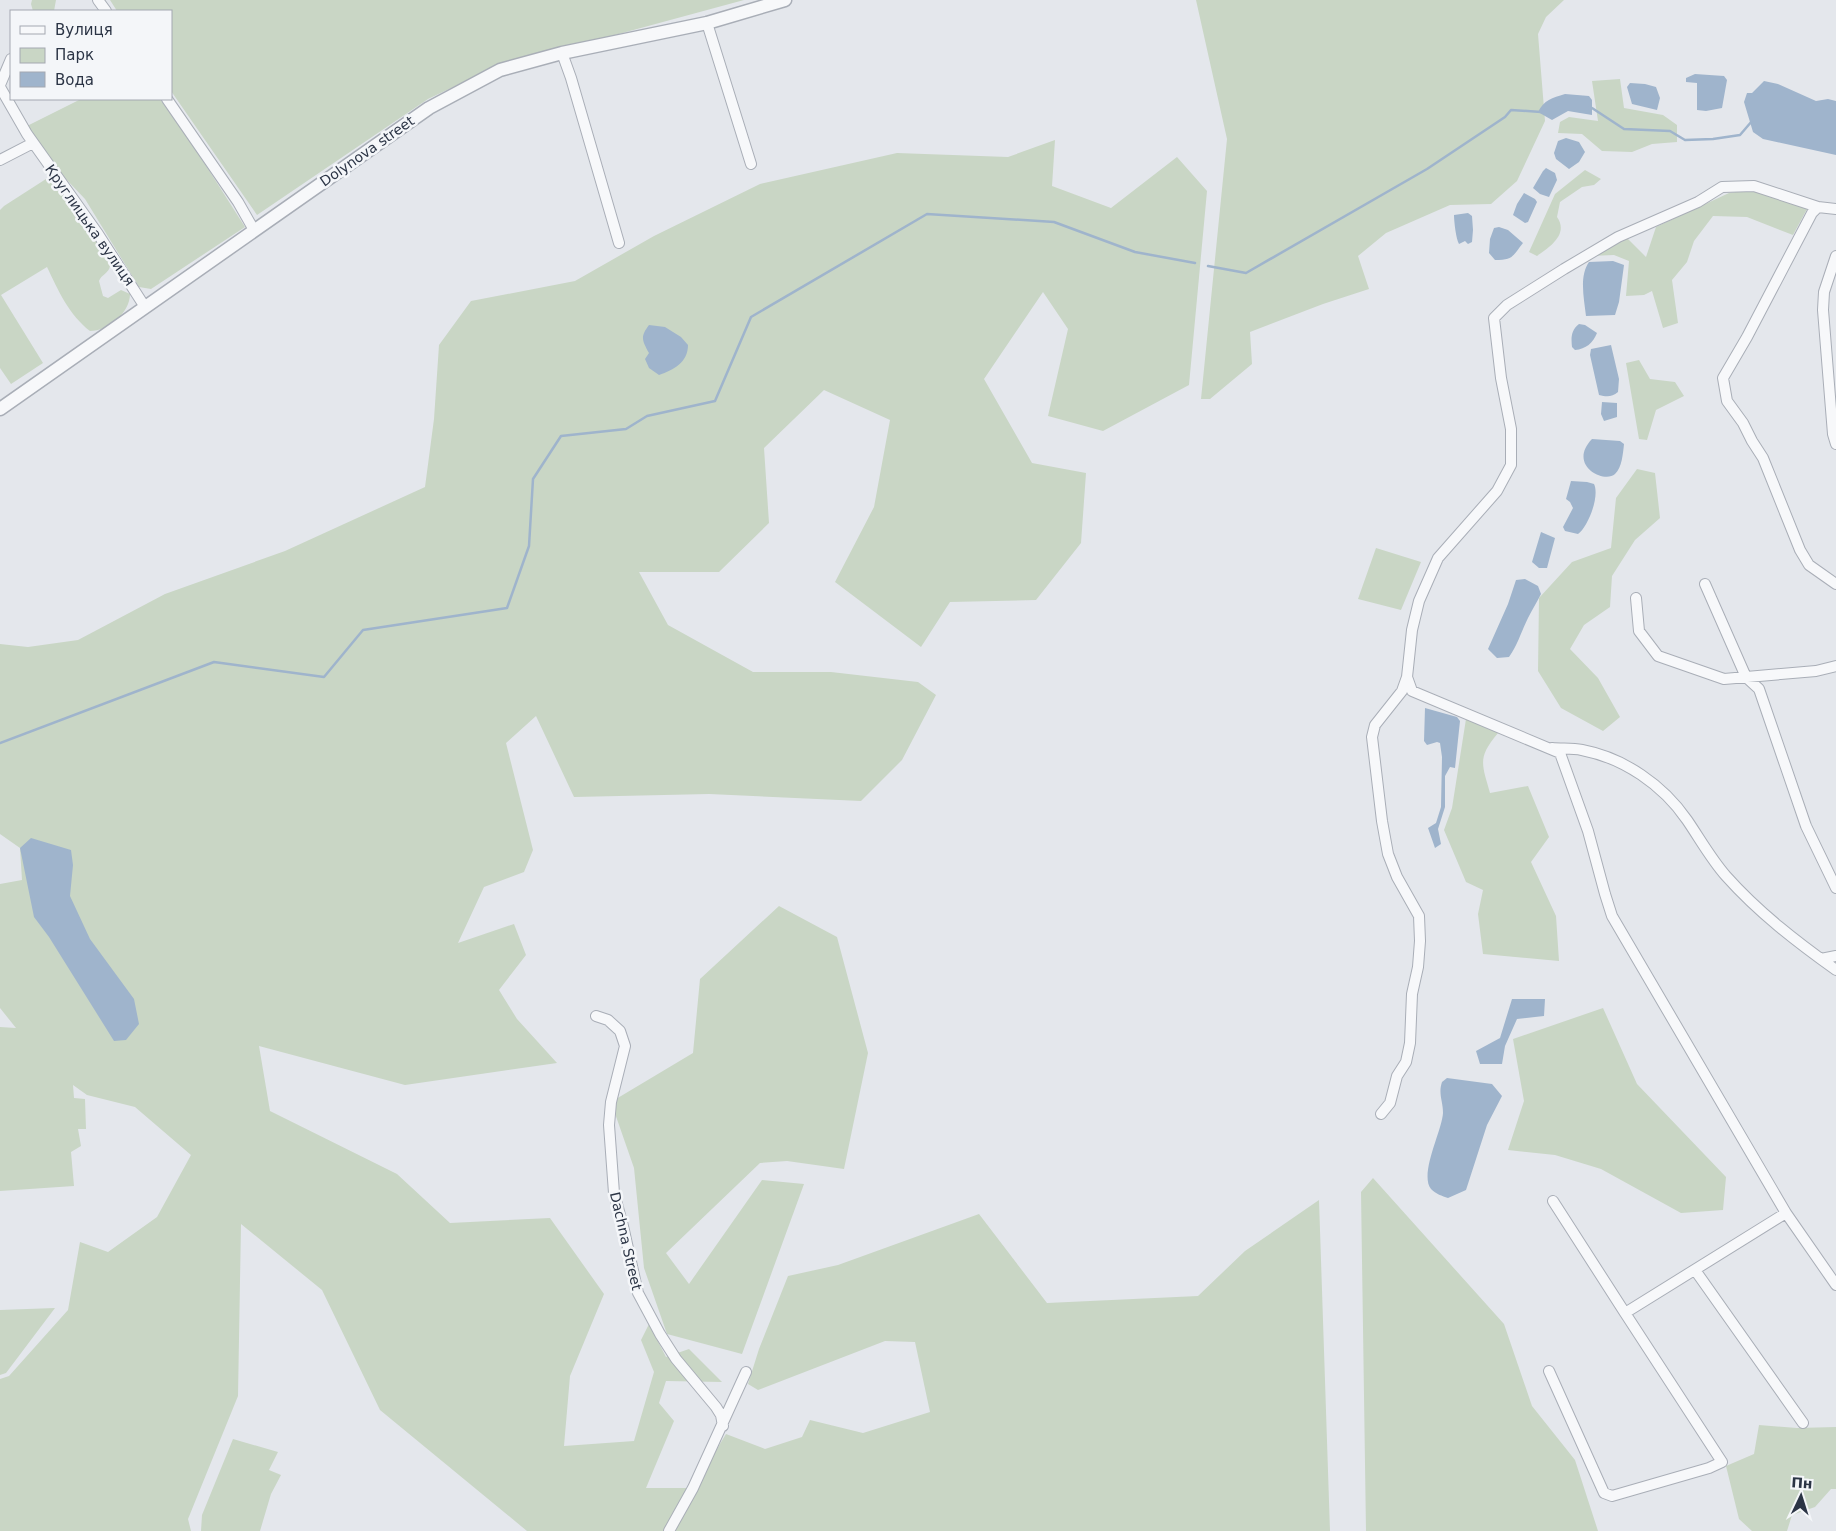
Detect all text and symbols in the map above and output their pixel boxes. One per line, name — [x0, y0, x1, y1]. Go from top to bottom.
legend — [10, 10, 172, 100]
text: Вулиця — [55, 21, 113, 39]
text: Парк — [55, 46, 94, 64]
text: Вода — [55, 71, 94, 89]
street label: Dolynova street — [317, 112, 418, 189]
street label: Круглицька вулиця — [42, 161, 138, 289]
street label: Dachna Street — [607, 1190, 645, 1292]
north arrow — [1776, 1471, 1826, 1521]
text: Пн — [1791, 1474, 1813, 1492]

